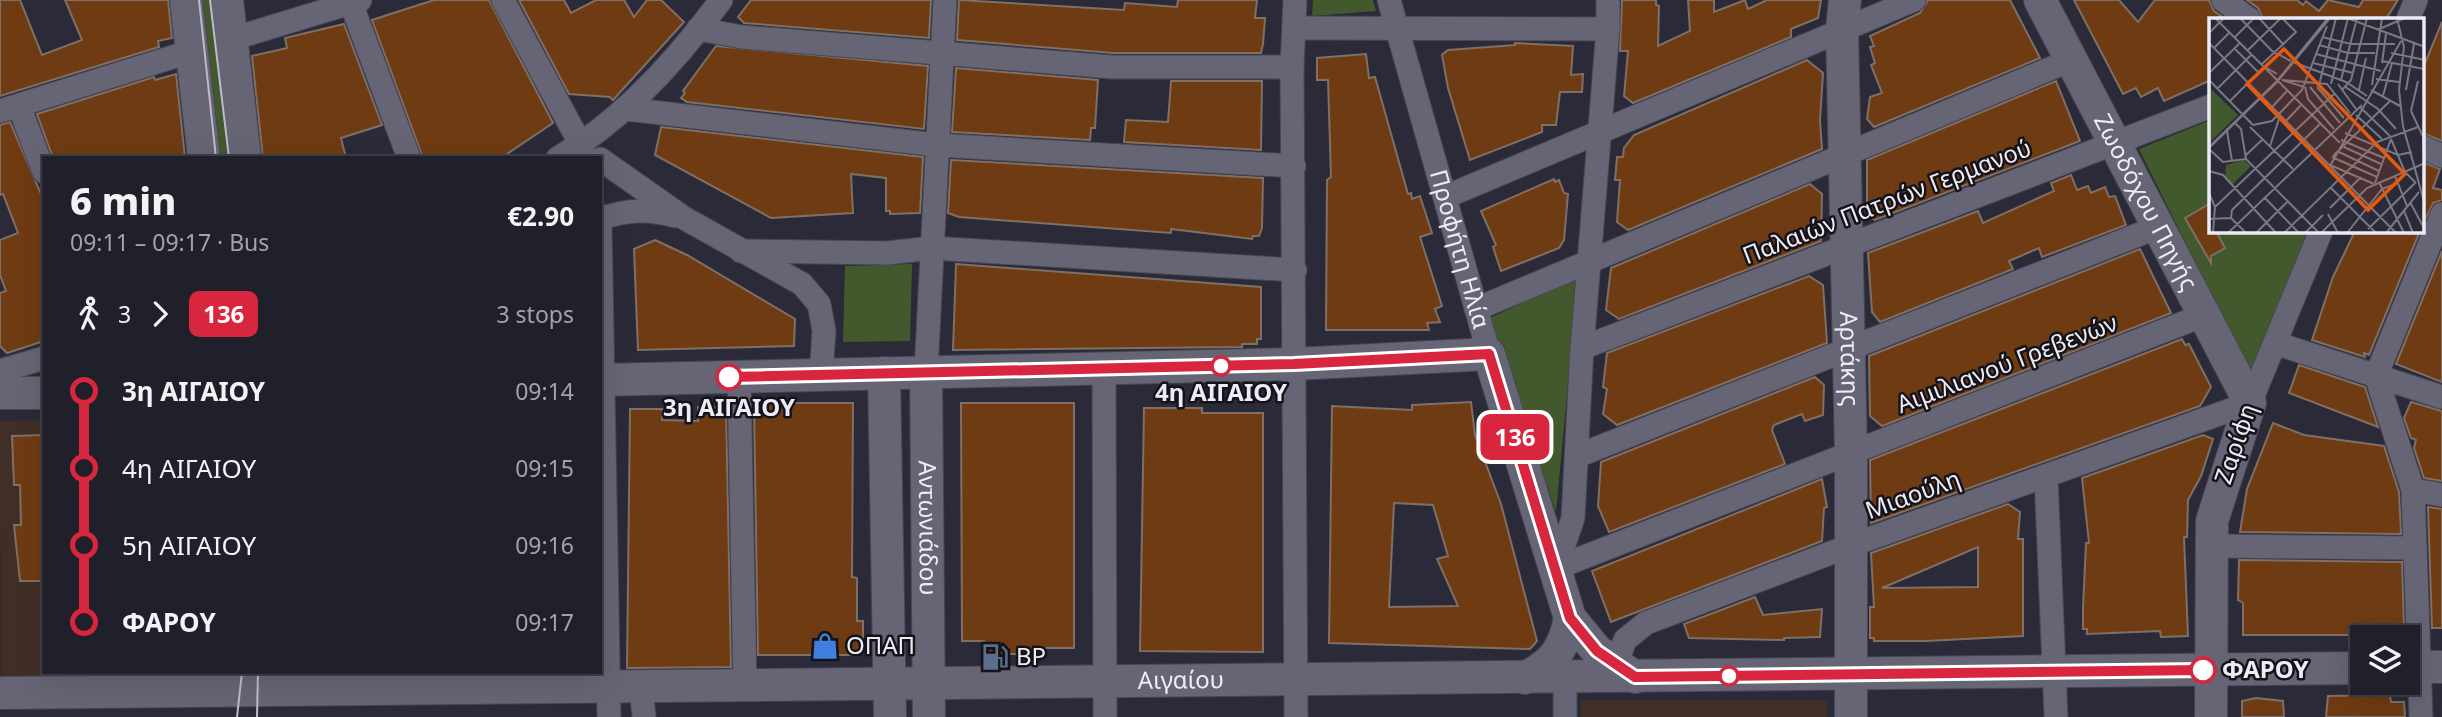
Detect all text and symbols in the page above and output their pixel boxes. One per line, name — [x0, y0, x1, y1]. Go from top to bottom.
inset map — [2209, 18, 2424, 233]
street label: Ζωοδόχου Πηγής — [2087, 107, 2206, 296]
street label: Παλαιών Πατρών Γερμανού — [1737, 130, 2036, 271]
street label: Προφήτη Ηλία — [1423, 166, 1499, 332]
text: 6 min — [70, 174, 176, 226]
text: €2.90 — [507, 198, 574, 234]
text: 09:11 – 09:17 · Bus — [70, 226, 269, 258]
icon: walk — [70, 295, 108, 333]
icon: forward — [141, 295, 179, 333]
text: 136 — [203, 297, 244, 330]
text: 3 — [118, 298, 131, 330]
text: 3 stops — [496, 298, 574, 330]
street label: Αιμιλιανού Γρεβενών — [1891, 305, 2122, 420]
street label: Αρτάκης — [1833, 311, 1868, 407]
marker: 4η ΑΙΓΑΙΟΥ — [1211, 356, 1231, 376]
marker: 3η ΑΙΓΑΙΟΥ — [716, 364, 742, 390]
text: 3η ΑΙΓΑΙΟΥ — [122, 373, 265, 409]
text: 09:14 — [515, 375, 574, 407]
place label: 4η ΑΙΓΑΙΟΥ — [1155, 375, 1288, 408]
place label: 3η ΑΙΓΑΙΟΥ — [663, 390, 796, 423]
street label: Ζαρίφη — [2206, 399, 2264, 488]
line badge: 136 — [1475, 414, 1555, 460]
text: 136 — [1494, 420, 1536, 453]
text: 4η ΑΙΓΑΙΟΥ — [122, 450, 256, 486]
text: 09:15 — [515, 452, 574, 484]
street label: Αντωνιάδου — [912, 460, 946, 596]
street label: Μιαούλη — [1860, 461, 1965, 526]
text: 5η ΑΙΓΑΙΟΥ — [122, 527, 256, 563]
text: 09:16 — [515, 529, 574, 561]
text: ΦΑΡΟΥ — [122, 604, 216, 640]
text: 09:17 — [515, 606, 574, 638]
map controls — [2350, 625, 2420, 695]
button: layers — [2350, 625, 2420, 695]
place label: ΟΠΑΠ — [846, 628, 915, 661]
shop icon: ΟΠΑΠ — [810, 631, 840, 661]
place label: BP — [1016, 639, 1046, 672]
fuel station icon: BP — [980, 642, 1010, 672]
place label: ΦΑΡΟΥ — [2222, 652, 2309, 685]
marker: ΦΑΡΟΥ — [2190, 657, 2216, 683]
street label: Αιγαίου — [1138, 662, 1224, 696]
unlabelled marker — [1719, 666, 1739, 686]

